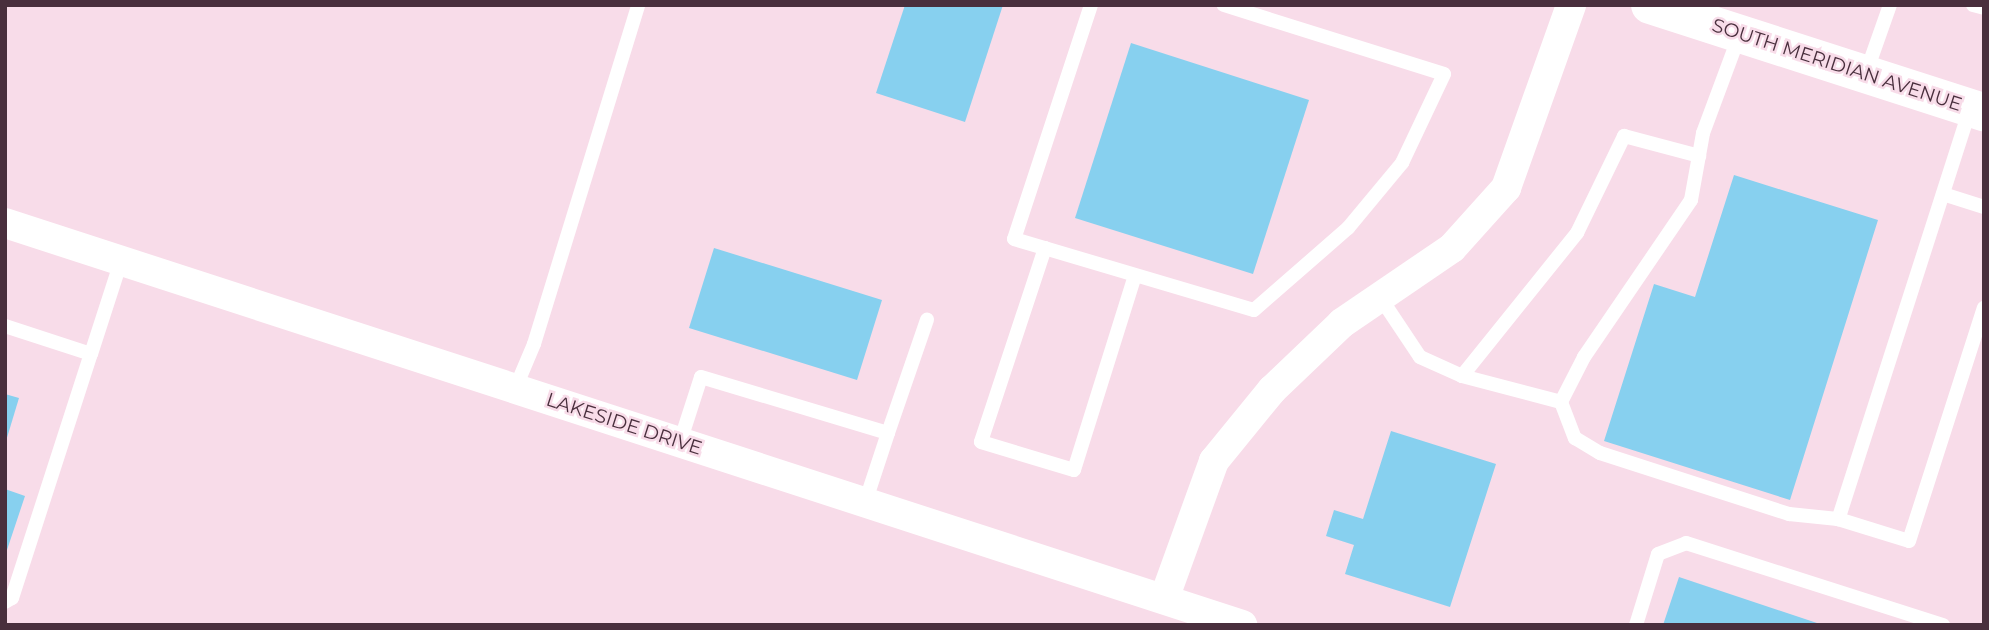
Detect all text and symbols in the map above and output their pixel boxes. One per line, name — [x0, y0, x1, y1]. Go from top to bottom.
street label: SOUTH MERIDIAN AVENUE — [1709, 14, 1965, 116]
street label: LAKESIDE DRIVE — [543, 388, 705, 460]

